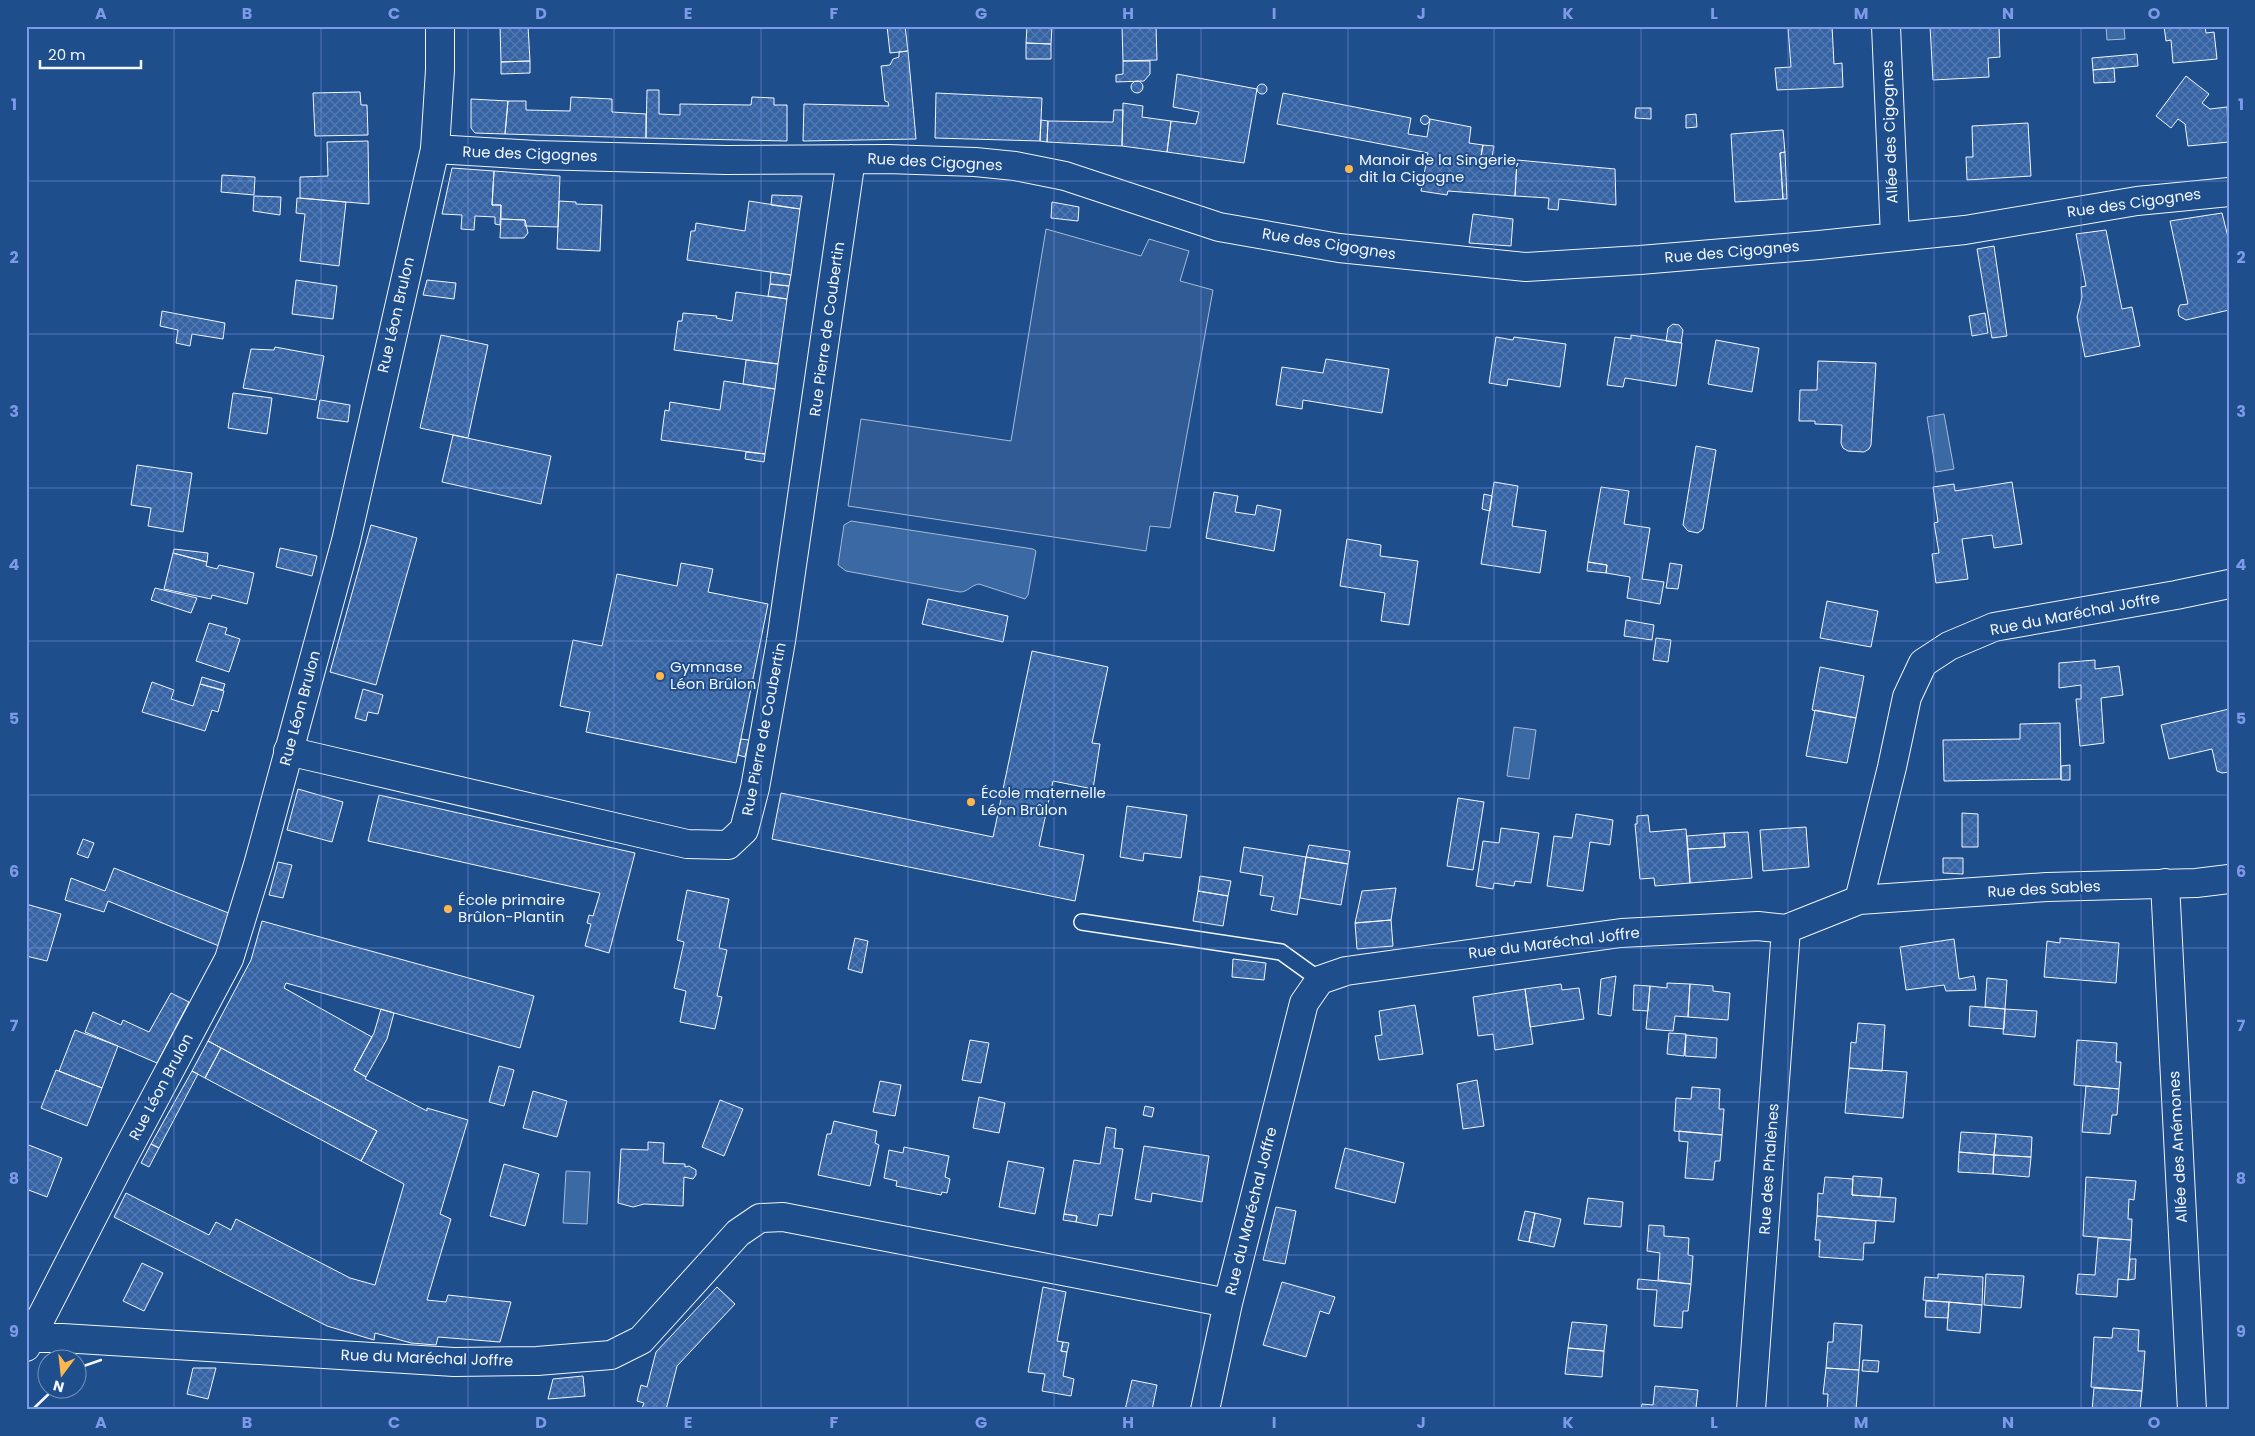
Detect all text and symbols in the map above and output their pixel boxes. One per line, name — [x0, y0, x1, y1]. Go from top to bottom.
text: A — [95, 2, 107, 25]
text: B — [242, 2, 252, 25]
text: C — [388, 2, 400, 25]
text: D — [535, 2, 547, 25]
text: E — [684, 2, 692, 25]
text: F — [830, 2, 839, 25]
text: G — [975, 2, 987, 25]
text: H — [1122, 2, 1134, 25]
text: I — [1272, 2, 1276, 25]
text: J — [1416, 2, 1426, 25]
text: K — [1562, 2, 1574, 25]
text: L — [1710, 2, 1718, 25]
text: M — [1854, 2, 1868, 25]
text: N — [2002, 2, 2014, 25]
text: O — [2148, 2, 2161, 25]
scale bar — [40, 38, 141, 70]
text: 20 m — [48, 44, 86, 65]
street label: Allée des Cigognes — [1877, 60, 1902, 204]
text: 1 — [11, 93, 17, 116]
text: 1 — [2238, 93, 2244, 116]
street label: Rue des Cigognes — [462, 141, 598, 166]
street label: Rue des Cigognes — [867, 147, 1003, 176]
place label: Manoir de la Singerie, dit la Cigogne — [1359, 149, 1519, 187]
marker: Manoir de la Singerie, dit la Cigogne — [1343, 163, 1355, 175]
street label: Rue des Cigognes — [2066, 183, 2202, 222]
street label: Rue des Cigognes — [1261, 223, 1398, 264]
street label: Rue des Cigognes — [1664, 235, 1800, 268]
street label: Rue Pierre de Coubertin — [804, 240, 849, 418]
text: 2 — [9, 246, 19, 269]
text: 2 — [2236, 246, 2246, 269]
street label: Rue Léon Brulon — [372, 255, 419, 375]
text: 3 — [9, 400, 19, 423]
text: 3 — [2236, 400, 2246, 423]
text: 4 — [9, 553, 20, 576]
text: 4 — [2236, 553, 2247, 576]
street label: Rue du Maréchal Joffre — [1988, 587, 2162, 640]
street label: Rue Pierre de Coubertin — [736, 640, 791, 817]
street label: Rue Léon Brulon — [274, 648, 325, 768]
place label: Gymnase Léon Brûlon — [670, 656, 756, 694]
marker: Gymnase Léon Brûlon — [654, 670, 666, 682]
text: 5 — [9, 707, 19, 730]
text: 5 — [2236, 707, 2246, 730]
place label: École maternelle Léon Brûlon — [981, 782, 1106, 820]
marker: École maternelle Léon Brûlon — [965, 796, 977, 808]
text: 6 — [9, 860, 19, 883]
text: 6 — [2236, 860, 2246, 883]
street label: Rue des Sables — [1987, 875, 2101, 902]
place label: École primaire Brûlon-Plantin — [458, 889, 565, 927]
marker: École primaire Brûlon-Plantin — [442, 903, 454, 915]
street label: Rue du Maréchal Joffre — [1467, 922, 1641, 963]
text: 7 — [10, 1014, 19, 1037]
text: 7 — [2237, 1014, 2246, 1037]
street label: Rue Léon Brulon — [124, 1030, 198, 1144]
street label: Allée des Anémones — [2163, 1070, 2192, 1224]
street label: Rue des Phalènes — [1753, 1103, 1784, 1235]
street label: Rue du Maréchal Joffre — [1219, 1125, 1282, 1297]
text: 8 — [9, 1167, 19, 1190]
text: 8 — [2236, 1167, 2246, 1190]
text: 9 — [9, 1320, 19, 1343]
text: 9 — [2236, 1320, 2246, 1343]
street label: Rue du Maréchal Joffre — [340, 1344, 514, 1371]
north arrow — [38, 1348, 88, 1398]
text: N — [51, 1376, 66, 1398]
text: A — [95, 1411, 107, 1434]
text: B — [242, 1411, 252, 1434]
text: C — [388, 1411, 400, 1434]
text: D — [535, 1411, 547, 1434]
text: E — [684, 1411, 692, 1434]
text: F — [830, 1411, 839, 1434]
text: G — [975, 1411, 987, 1434]
text: H — [1122, 1411, 1134, 1434]
text: I — [1272, 1411, 1276, 1434]
text: J — [1416, 1411, 1426, 1434]
text: K — [1562, 1411, 1574, 1434]
text: L — [1710, 1411, 1718, 1434]
text: M — [1854, 1411, 1868, 1434]
text: N — [2002, 1411, 2014, 1434]
text: O — [2148, 1411, 2161, 1434]

